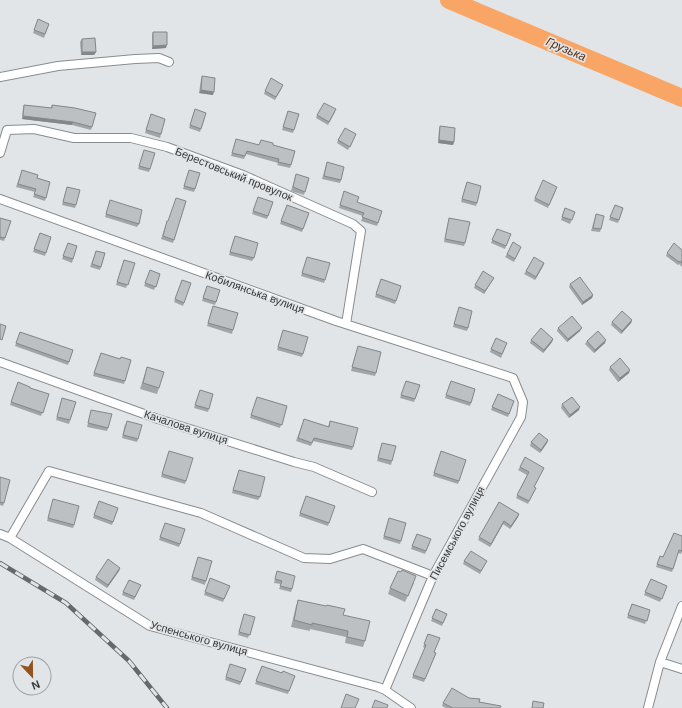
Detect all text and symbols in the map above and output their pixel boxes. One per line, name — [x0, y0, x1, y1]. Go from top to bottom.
water label: Грузька — [544, 34, 589, 64]
street label: Берестовський провулок — [173, 145, 295, 203]
street label: Кобилянська вулиця — [204, 268, 306, 316]
street label: Качалова вулиця — [143, 408, 229, 446]
street label: Писемського вулиця — [427, 484, 487, 582]
street label: Успенського вулиця — [149, 618, 249, 658]
north arrow — [12, 656, 52, 696]
text: N — [30, 678, 42, 692]

